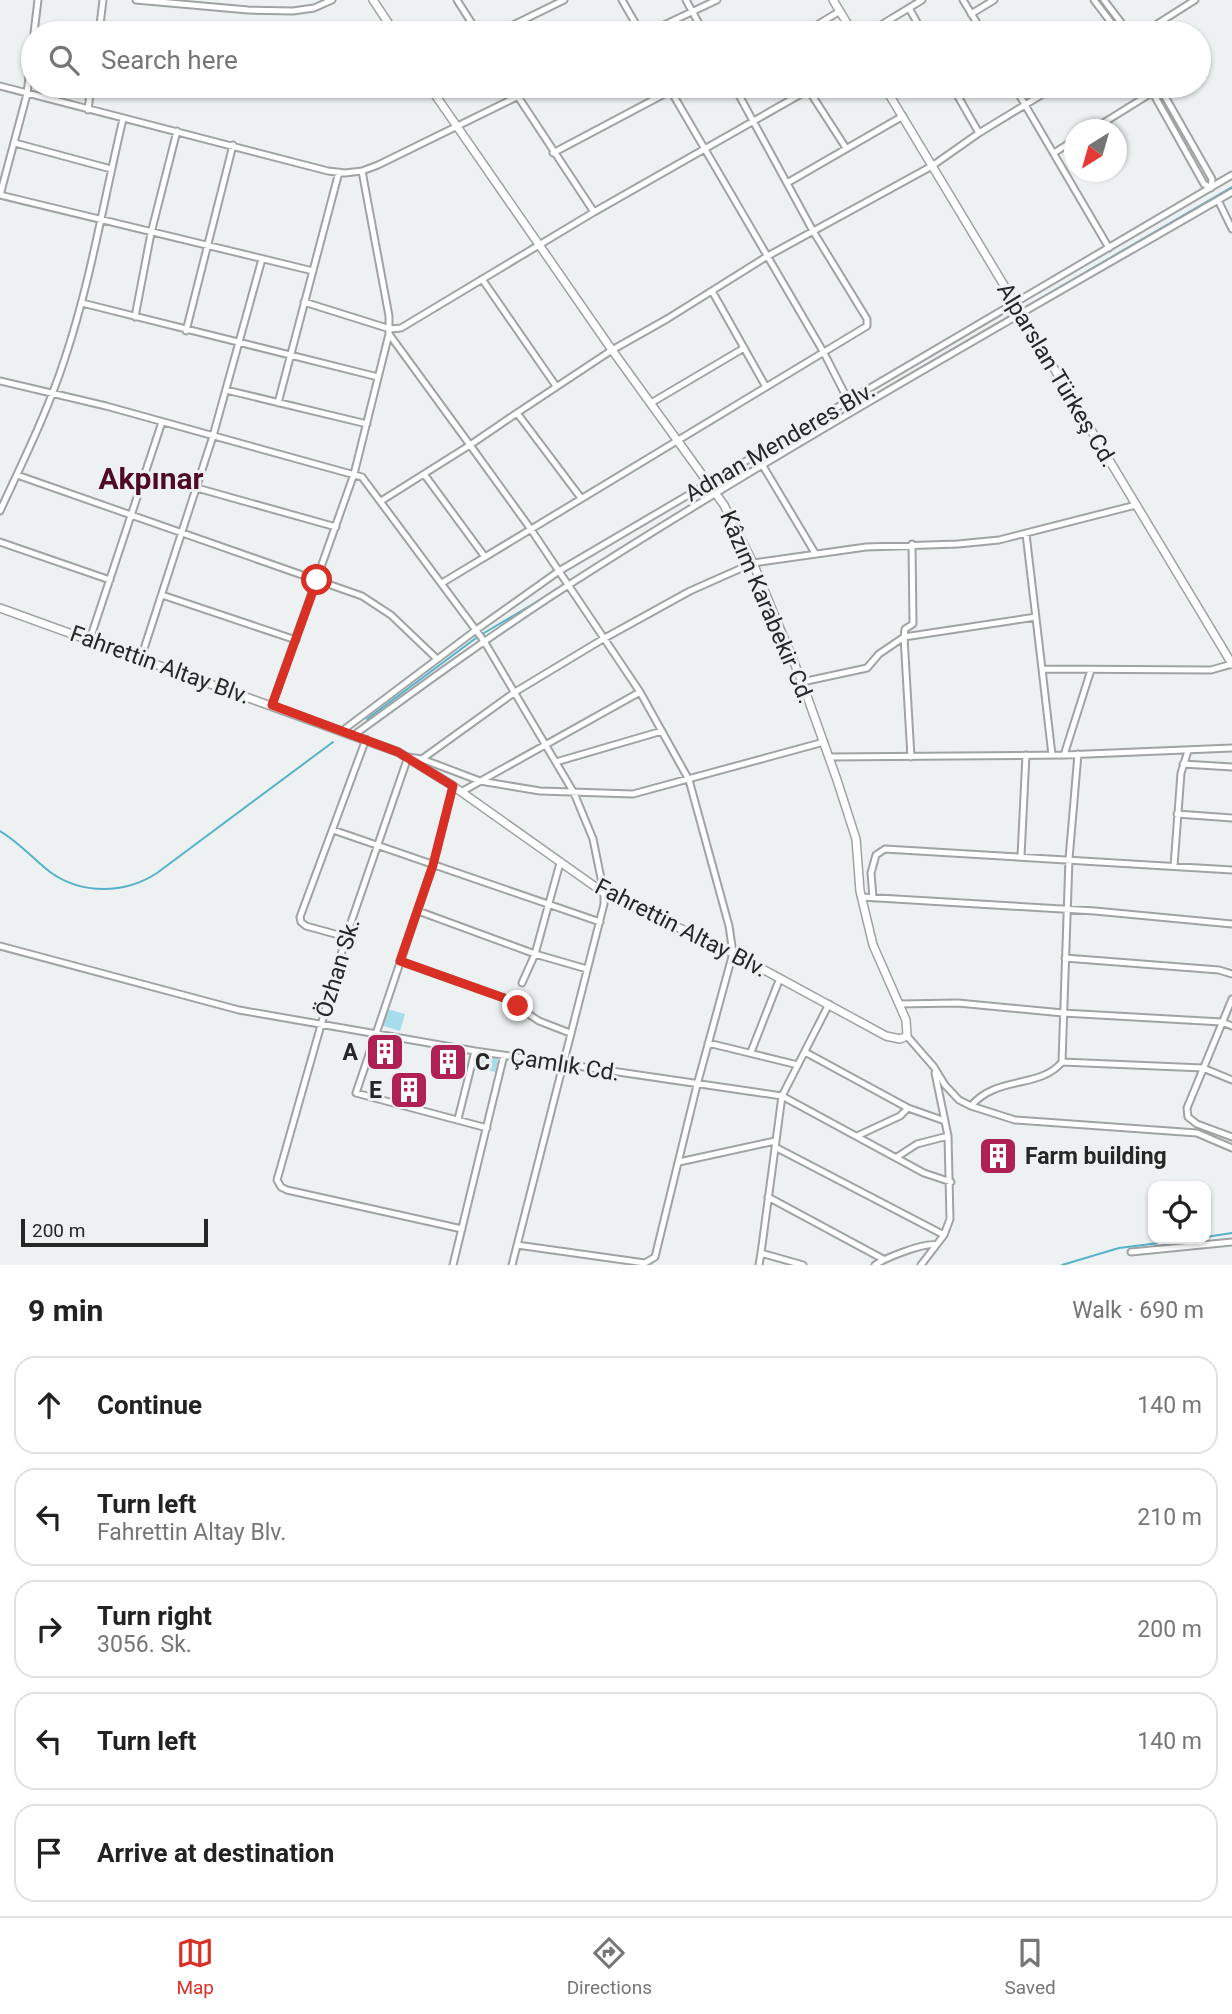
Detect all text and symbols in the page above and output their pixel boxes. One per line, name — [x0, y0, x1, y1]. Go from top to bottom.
search box — [21, 21, 1211, 98]
icon: search — [45, 41, 83, 79]
text: Search here — [101, 45, 238, 75]
north arrow — [1064, 119, 1127, 182]
street label: Alparslan Türkeş Cd. — [991, 278, 1123, 472]
street label: Adnan Menderes Blv. — [680, 377, 880, 507]
district label: Akpınar — [98, 461, 204, 496]
street label: Kâzım Karabekir Cd. — [714, 507, 820, 707]
route start — [301, 564, 332, 595]
street label: Fahrettin Altay Blv. — [66, 620, 254, 710]
street label: Fahrettin Altay Blv. — [591, 873, 771, 983]
street label: Özhan Sk. — [309, 915, 366, 1021]
route end — [502, 990, 533, 1021]
building icon: A — [364, 1031, 406, 1073]
place label: A — [343, 1039, 359, 1066]
building icon: C — [427, 1041, 469, 1083]
street label: Çamlık Cd. — [508, 1043, 622, 1087]
place label: C — [475, 1049, 490, 1076]
building icon: E — [388, 1069, 430, 1111]
place label: E — [369, 1077, 382, 1104]
building icon: Farm building — [977, 1135, 1019, 1177]
place label: Farm building — [1025, 1143, 1167, 1170]
map controls — [1148, 1181, 1211, 1244]
button: locate — [1148, 1181, 1211, 1244]
scale bar — [21, 1216, 208, 1248]
text: 200 m — [32, 1219, 85, 1242]
text: 9 min — [28, 1293, 103, 1328]
text: Walk · 690 m — [1072, 1297, 1204, 1324]
icon: ahead — [30, 1386, 68, 1424]
text: Continue — [97, 1390, 202, 1420]
text: 140 m — [1137, 1392, 1202, 1419]
text: Turn left — [97, 1489, 196, 1519]
icon: left — [30, 1498, 68, 1536]
text: 210 m — [1137, 1504, 1202, 1531]
text: Fahrettin Altay Blv. — [97, 1519, 286, 1546]
text: Turn right — [97, 1601, 212, 1631]
icon: right — [30, 1610, 68, 1648]
text: 200 m — [1137, 1616, 1202, 1643]
text: 3056. Sk. — [97, 1631, 192, 1658]
icon: left — [30, 1722, 68, 1760]
text: Turn left — [97, 1726, 196, 1756]
text: 140 m — [1137, 1728, 1202, 1755]
icon: arrive — [30, 1834, 68, 1872]
text: Arrive at destination — [97, 1838, 334, 1868]
tab: Map — [176, 1934, 214, 1999]
tab: Directions — [567, 1934, 652, 1999]
tab: Saved — [1004, 1934, 1056, 1999]

